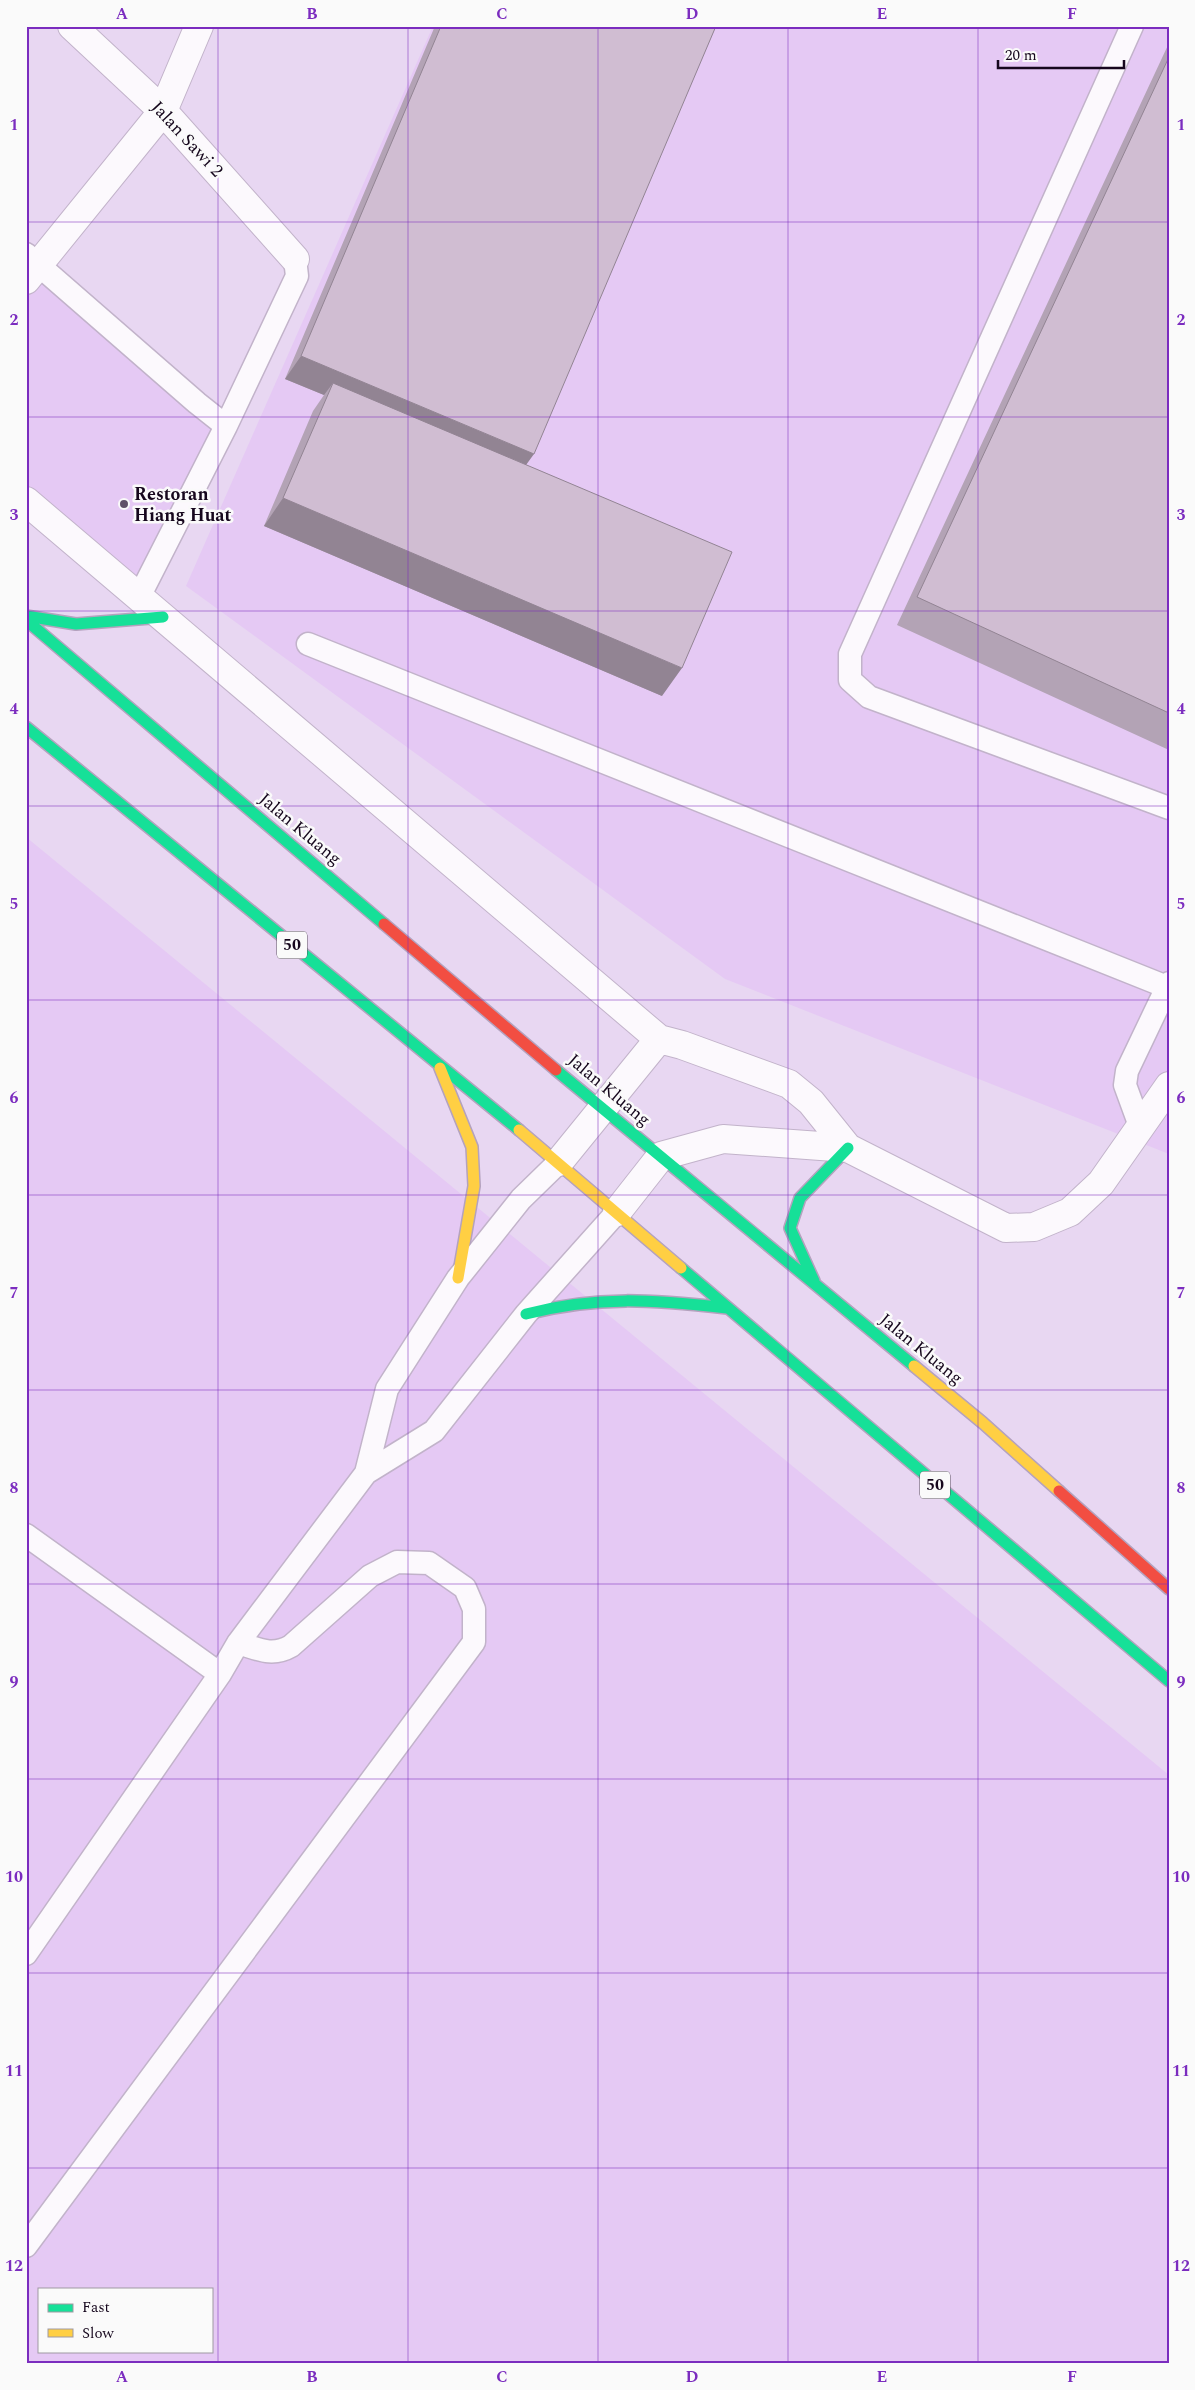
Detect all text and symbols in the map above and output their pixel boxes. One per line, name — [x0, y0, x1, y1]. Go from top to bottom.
text: A — [116, 2, 129, 26]
text: B — [306, 2, 318, 26]
text: C — [496, 2, 508, 26]
text: D — [686, 2, 699, 26]
text: E — [877, 2, 887, 26]
text: F — [1067, 2, 1077, 26]
scale bar — [998, 38, 1124, 70]
text: 20 m — [1005, 44, 1037, 67]
street label: Jalan Sawi 2 — [145, 95, 229, 183]
text: 1 — [10, 113, 18, 137]
text: 1 — [1177, 113, 1185, 137]
text: 2 — [10, 308, 19, 332]
text: 2 — [1177, 308, 1186, 332]
place label: Restoran Hiang Huat — [134, 481, 232, 529]
marker: Restoran Hiang Huat — [118, 498, 130, 510]
text: 3 — [10, 503, 19, 527]
text: 3 — [1177, 503, 1186, 527]
text: 4 — [10, 697, 19, 721]
text: 4 — [1177, 697, 1186, 721]
street label: Jalan Kluang — [253, 786, 347, 872]
text: 5 — [10, 892, 18, 916]
text: 5 — [1177, 892, 1185, 916]
road number: 50 — [277, 932, 307, 958]
street label: Jalan Kluang — [562, 1047, 656, 1133]
text: 6 — [10, 1086, 19, 1110]
text: 6 — [1177, 1086, 1186, 1110]
text: 7 — [10, 1281, 19, 1305]
text: 7 — [1177, 1281, 1186, 1305]
street label: Jalan Kluang — [873, 1307, 969, 1391]
road number: 50 — [920, 1472, 950, 1498]
text: 8 — [10, 1476, 19, 1500]
text: 8 — [1177, 1476, 1186, 1500]
text: 9 — [10, 1670, 19, 1694]
text: 9 — [1177, 1670, 1186, 1694]
text: 10 — [5, 1865, 23, 1889]
text: 10 — [1172, 1865, 1190, 1889]
text: 11 — [5, 2059, 23, 2083]
text: 11 — [1172, 2059, 1190, 2083]
text: 12 — [5, 2254, 23, 2278]
text: 12 — [1172, 2254, 1190, 2278]
legend — [38, 2288, 212, 2352]
text: Fast — [82, 2296, 110, 2319]
text: Slow — [82, 2322, 114, 2345]
text: A — [116, 2365, 129, 2389]
text: B — [306, 2365, 318, 2389]
text: C — [496, 2365, 508, 2389]
text: D — [686, 2365, 699, 2389]
text: E — [877, 2365, 887, 2389]
text: F — [1067, 2365, 1077, 2389]

